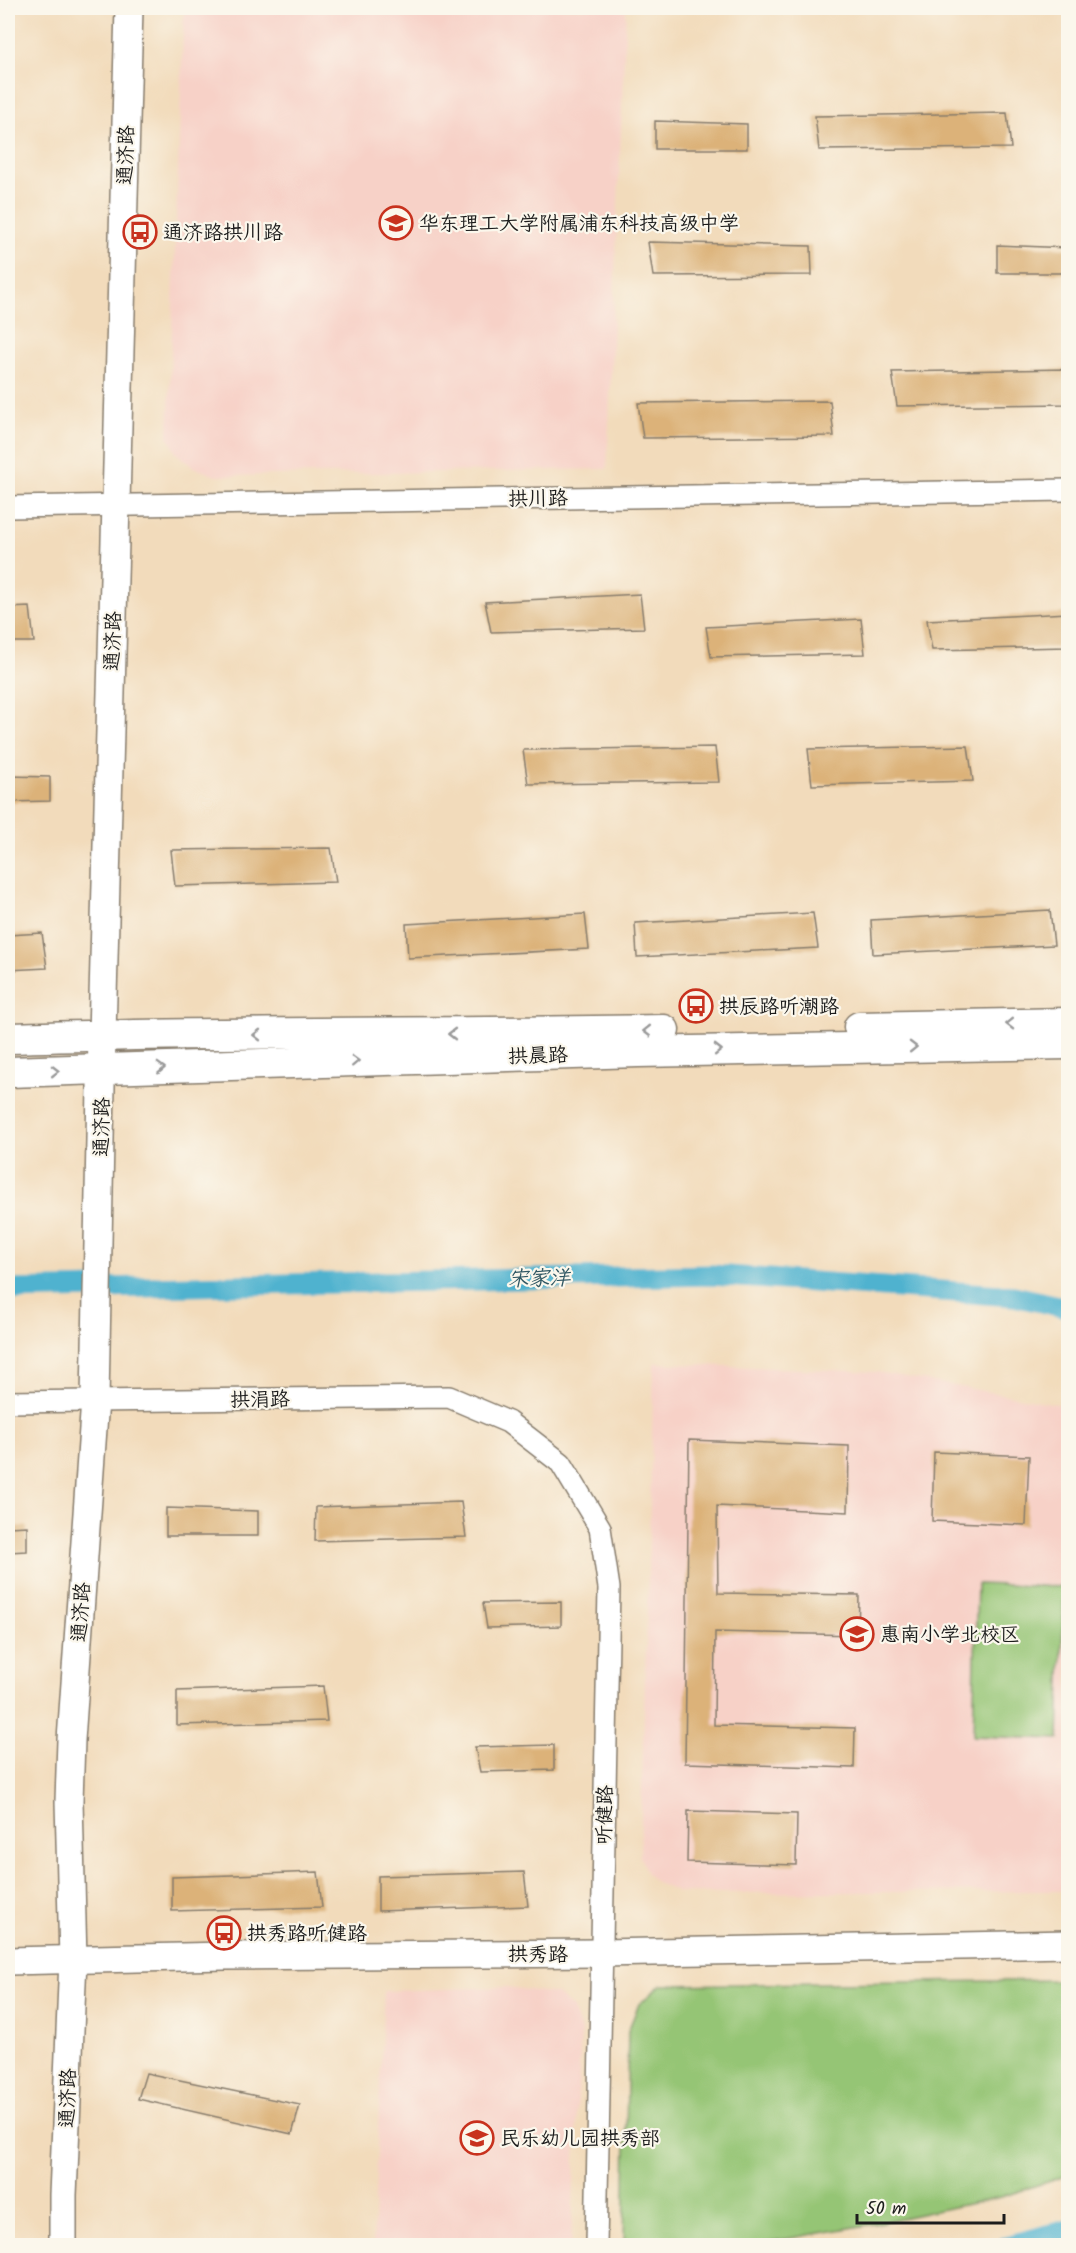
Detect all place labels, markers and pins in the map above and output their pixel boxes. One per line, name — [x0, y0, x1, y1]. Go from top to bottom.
school or university icon: 华东理工大学附属浦东科技高级中学 — [378, 205, 414, 241]
place label: 华东理工大学附属浦东科技高级中学 — [419, 209, 739, 241]
bus stop icon: 通济路拱川路 — [122, 214, 158, 250]
place label: 通济路拱川路 — [163, 218, 284, 250]
bus stop icon: 拱辰路听潮路 — [678, 988, 714, 1024]
place label: 拱辰路听潮路 — [719, 992, 840, 1024]
school or university icon: 惠南小学北校区 — [839, 1616, 875, 1652]
place label: 惠南小学北校区 — [880, 1620, 1020, 1652]
bus stop icon: 拱秀路听健路 — [206, 1915, 242, 1951]
place label: 拱秀路听健路 — [247, 1919, 368, 1951]
school or university icon: 民乐幼儿园拱秀部 — [459, 2120, 495, 2156]
place label: 民乐幼儿园拱秀部 — [500, 2124, 660, 2156]

